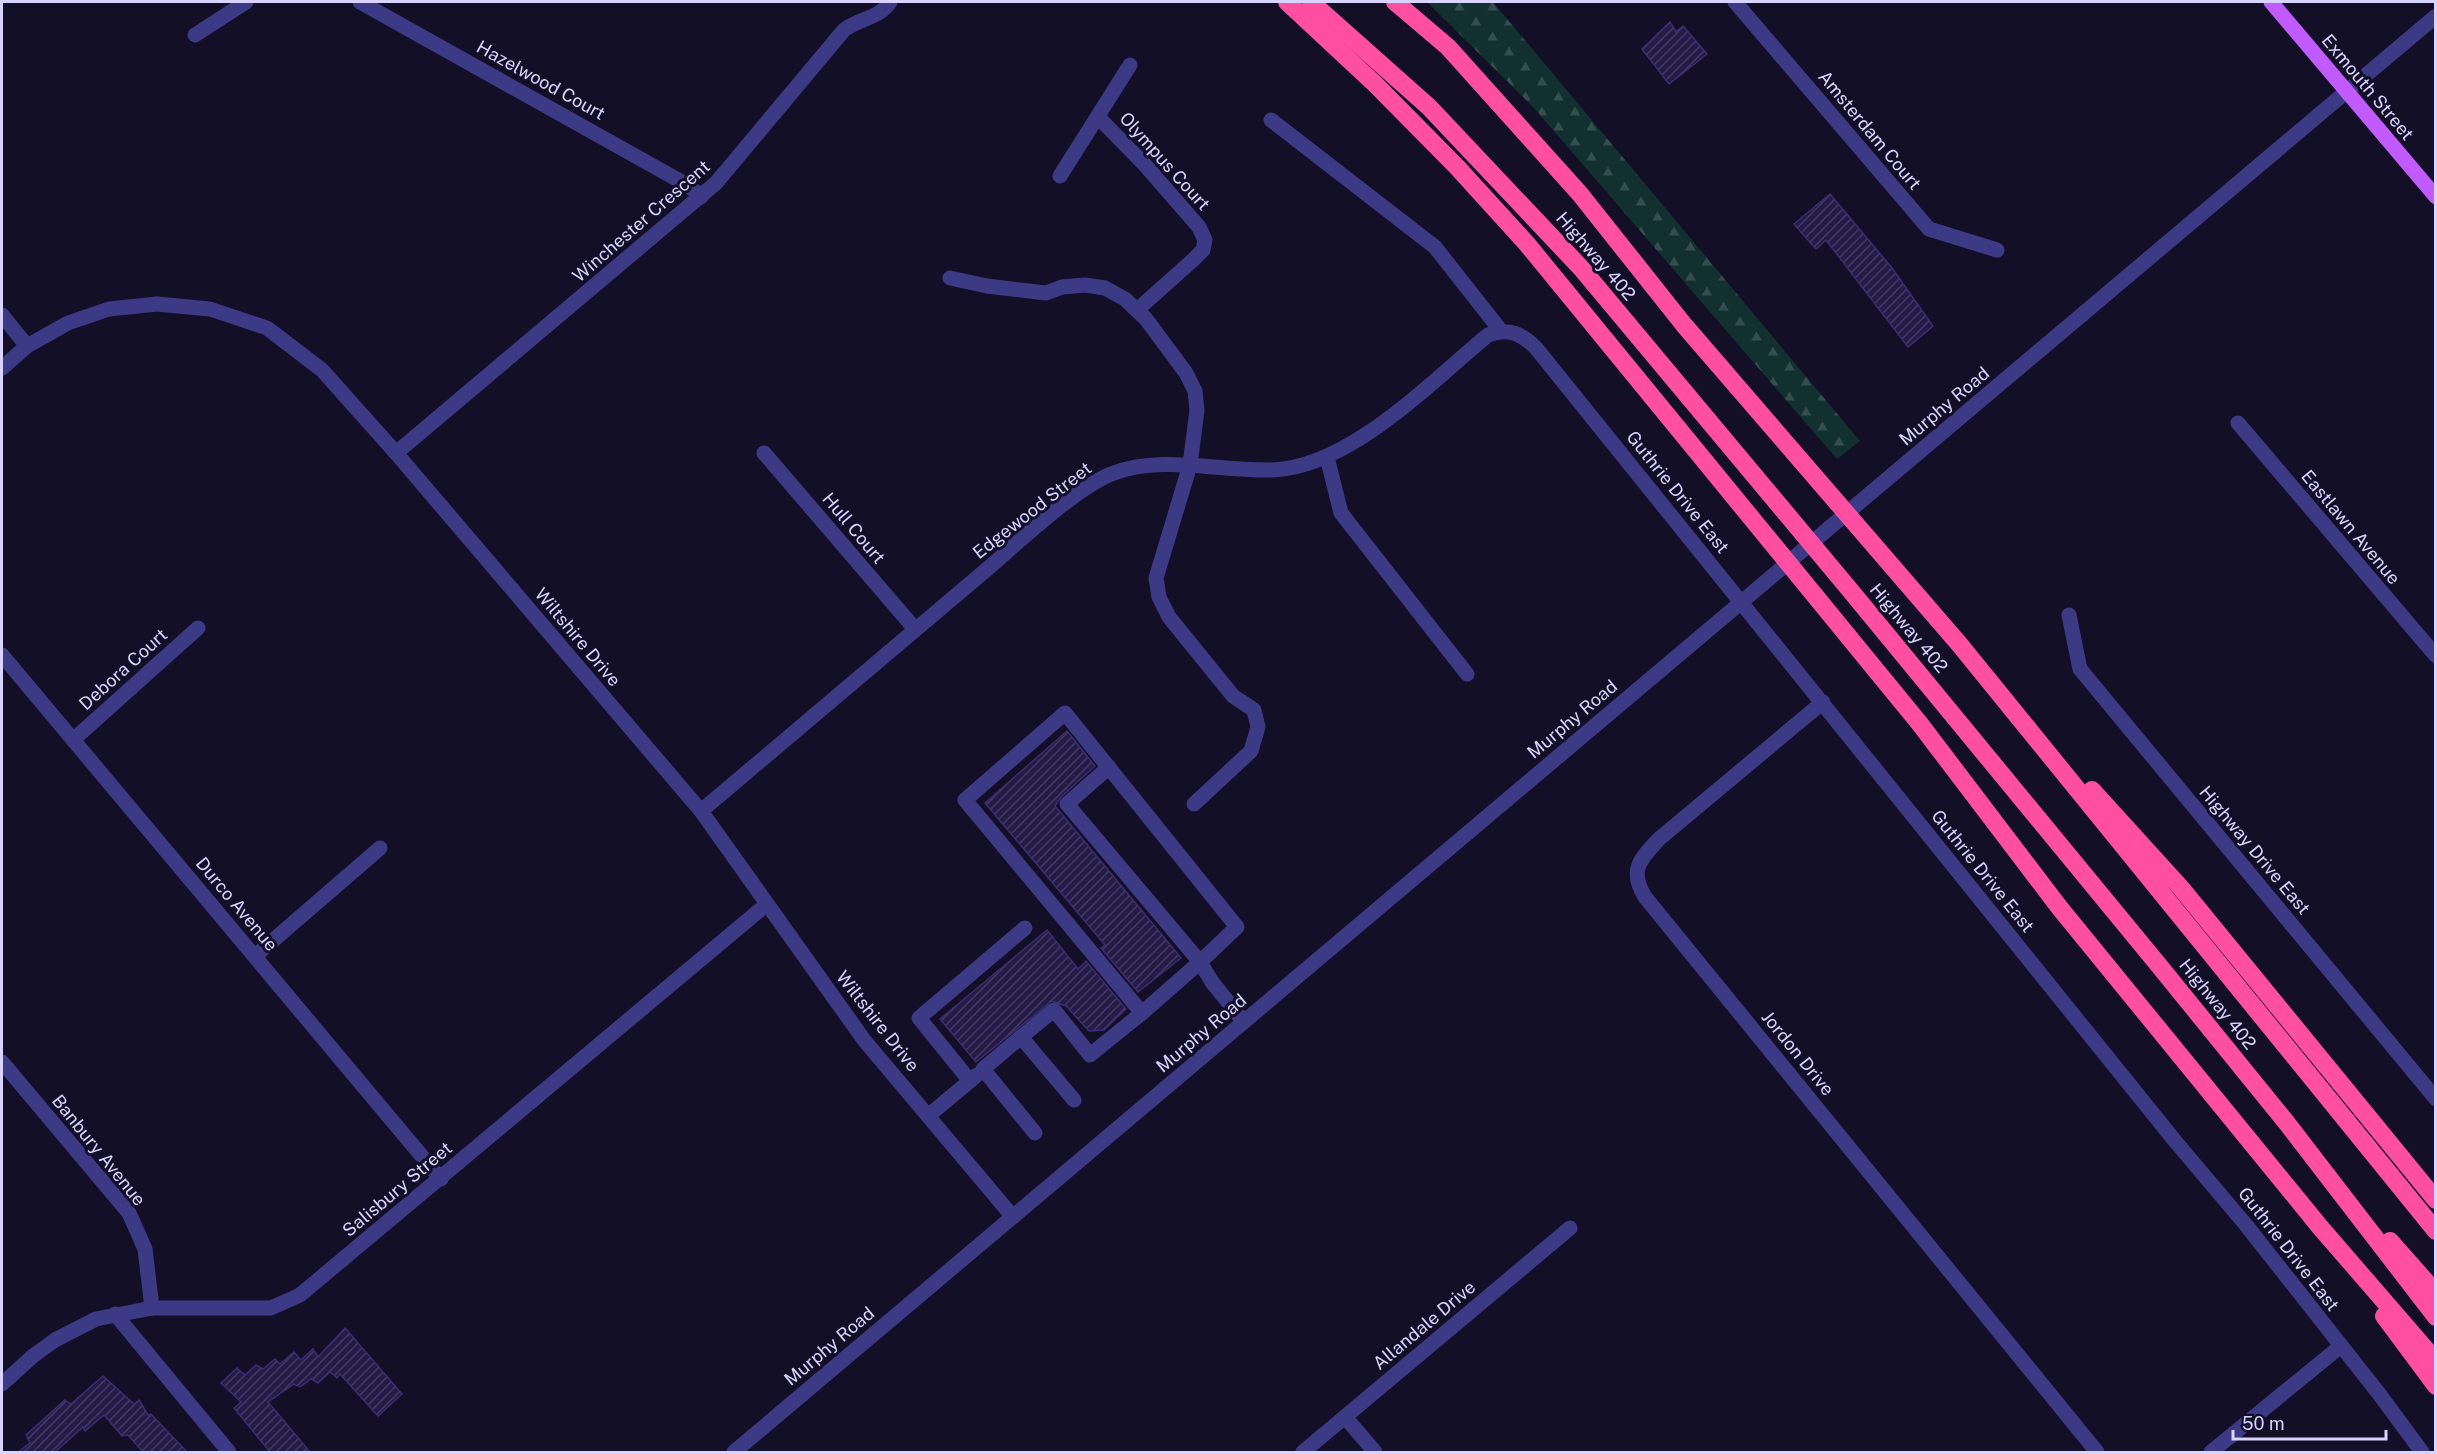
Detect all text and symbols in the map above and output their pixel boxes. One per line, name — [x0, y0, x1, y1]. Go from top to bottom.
street label: Exmouth Street — [2318, 30, 2418, 144]
street label: Hazelwood Court — [473, 36, 609, 124]
street label: Amsterdam Court — [1814, 66, 1926, 194]
street label: Olympus Court — [1115, 108, 1215, 214]
street label: Winchester Crescent — [568, 156, 714, 286]
street label: Highway 402 — [1552, 208, 1640, 304]
street label: Murphy Road — [1895, 362, 1993, 450]
street label: Guthrie Drive East — [1622, 427, 1734, 557]
street label: Edgewood Street — [969, 457, 1095, 563]
street label: Eastlawn Avenue — [2297, 466, 2405, 588]
street label: Hull Court — [818, 488, 890, 568]
street label: Highway 402 — [1866, 579, 1952, 677]
street label: Wiltshire Drive — [531, 584, 625, 690]
street label: Debora Court — [75, 624, 171, 714]
street label: Murphy Road — [1523, 675, 1621, 763]
street label: Highway Drive East — [2195, 782, 2315, 918]
street label: Guthrie Drive East — [1927, 806, 2039, 936]
street label: Durco Avenue — [192, 853, 282, 955]
street label: Highway 402 — [2175, 955, 2261, 1053]
street label: Wiltshire Drive — [832, 966, 924, 1076]
street label: Murphy Road — [1152, 989, 1250, 1077]
street label: Jordon Drive — [1757, 1006, 1839, 1100]
street label: Banbury Avenue — [48, 1090, 150, 1210]
street label: Salisbury Street — [338, 1137, 456, 1241]
street label: Guthrie Drive East — [2234, 1183, 2344, 1315]
street label: Allandale Drive — [1369, 1276, 1479, 1374]
street label: Murphy Road — [780, 1302, 878, 1390]
scale bar — [2233, 1403, 2386, 1441]
text: 50 m — [2242, 1413, 2285, 1434]

